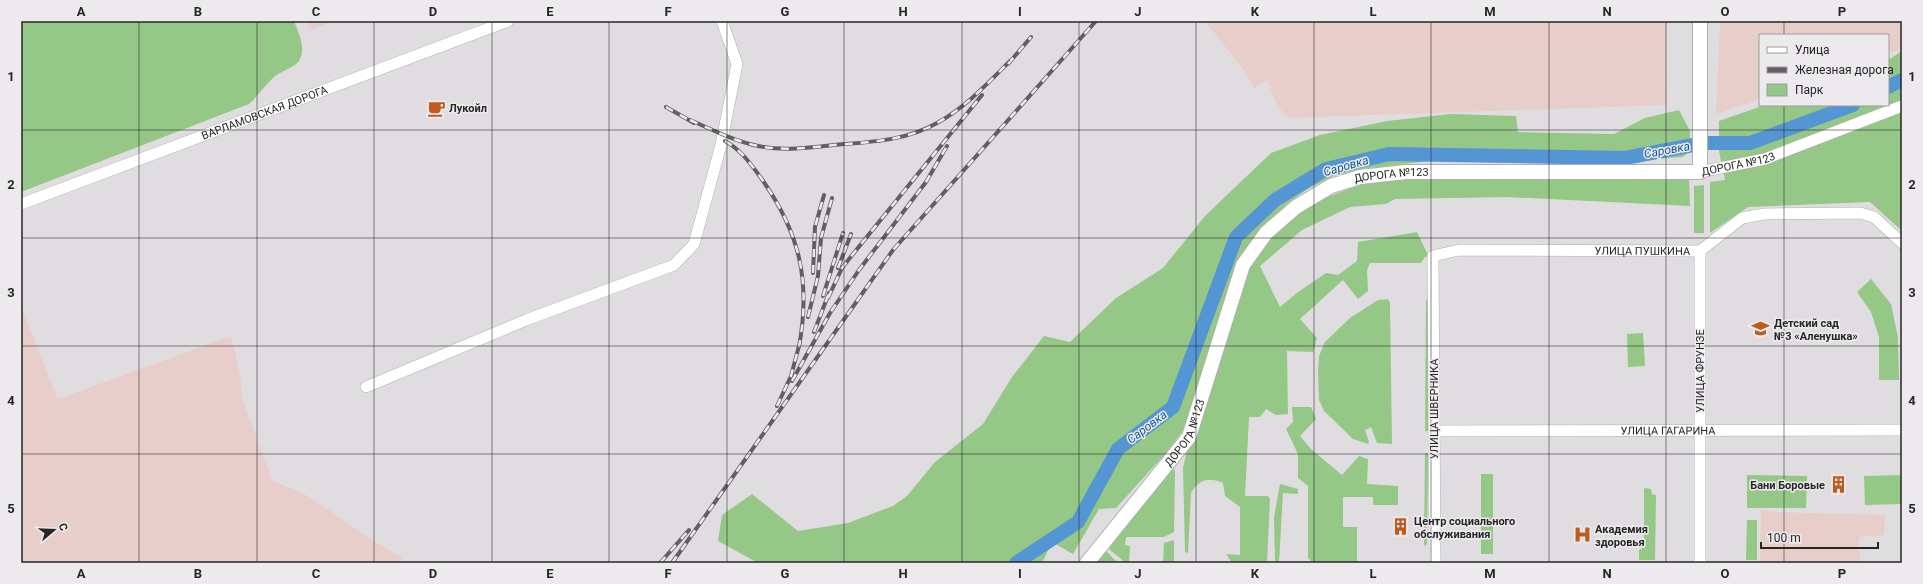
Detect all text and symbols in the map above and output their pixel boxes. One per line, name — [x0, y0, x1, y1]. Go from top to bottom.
text: A — [77, 4, 86, 19]
text: B — [194, 4, 202, 19]
text: C — [312, 4, 321, 19]
text: D — [429, 4, 437, 19]
text: E — [546, 4, 554, 19]
text: F — [664, 4, 672, 19]
text: G — [781, 4, 790, 19]
text: H — [898, 4, 908, 19]
text: I — [1018, 4, 1022, 19]
text: J — [1134, 4, 1142, 19]
text: K — [1251, 4, 1260, 19]
text: L — [1369, 4, 1377, 19]
text: M — [1484, 4, 1496, 19]
text: N — [1602, 4, 1612, 19]
text: O — [1721, 4, 1730, 19]
text: P — [1838, 4, 1846, 19]
legend — [1759, 34, 1889, 106]
text: Улица — [1795, 43, 1830, 57]
text: Железная дорога — [1795, 63, 1894, 77]
text: 1 — [7, 69, 15, 84]
text: 1 — [1908, 69, 1916, 84]
street label: ВАРЛАМОВСКАЯ ДОРОГА — [200, 83, 330, 143]
text: Парк — [1795, 83, 1824, 97]
cafe icon: Лукойл — [426, 98, 446, 118]
place label: Лукойл — [449, 102, 487, 115]
water label: Саровка — [1643, 139, 1691, 161]
street label: ДОРОГА №123 — [1700, 150, 1777, 179]
water label: Саровка — [1322, 153, 1370, 179]
street label: ДОРОГА №123 — [1352, 166, 1429, 186]
text: 2 — [7, 177, 15, 192]
text: 2 — [1908, 177, 1916, 192]
street label: УЛИЦА ПУШКИНА — [1594, 245, 1691, 258]
text: 3 — [7, 285, 15, 300]
text: 3 — [1908, 285, 1916, 300]
place label: Детский сад №3 «Аленушка» — [1774, 317, 1858, 343]
school or university icon: Детский сад №3 «Аленушка» — [1751, 319, 1771, 339]
street label: УЛИЦА ФРУНЗЕ — [1694, 329, 1707, 413]
street label: УЛИЦА ШВЕРНИКА — [1428, 358, 1441, 459]
text: 4 — [7, 393, 15, 408]
text: 4 — [1908, 393, 1916, 408]
street label: ДОРОГА №123 — [1162, 398, 1207, 469]
water label: Саровка — [1124, 407, 1170, 447]
street label: УЛИЦА ГАГАРИНА — [1621, 424, 1716, 438]
building icon: Бани Боровые — [1828, 475, 1848, 495]
place label: Бани Боровые — [1750, 479, 1825, 492]
text: 5 — [7, 501, 15, 516]
text: 5 — [1908, 501, 1916, 516]
north arrow — [34, 510, 74, 550]
place label: Центр социального обслуживания — [1414, 515, 1515, 541]
building icon: Центр социального обслуживания — [1391, 517, 1411, 537]
text: С — [56, 521, 70, 532]
place label: Академия здоровья — [1595, 523, 1648, 549]
scale bar — [1761, 524, 1878, 550]
hospital icon: Академия здоровья — [1572, 525, 1592, 545]
text: 100 m — [1767, 531, 1801, 545]
text: A — [77, 566, 86, 581]
text: B — [194, 566, 202, 581]
text: C — [312, 566, 321, 581]
text: D — [429, 566, 437, 581]
text: E — [546, 566, 554, 581]
text: F — [664, 566, 672, 581]
text: G — [781, 566, 790, 581]
text: H — [898, 566, 908, 581]
text: I — [1018, 566, 1022, 581]
text: J — [1134, 566, 1142, 581]
text: K — [1251, 566, 1260, 581]
text: L — [1369, 566, 1377, 581]
text: M — [1484, 566, 1496, 581]
text: N — [1602, 566, 1612, 581]
text: O — [1721, 566, 1730, 581]
text: P — [1838, 566, 1846, 581]

